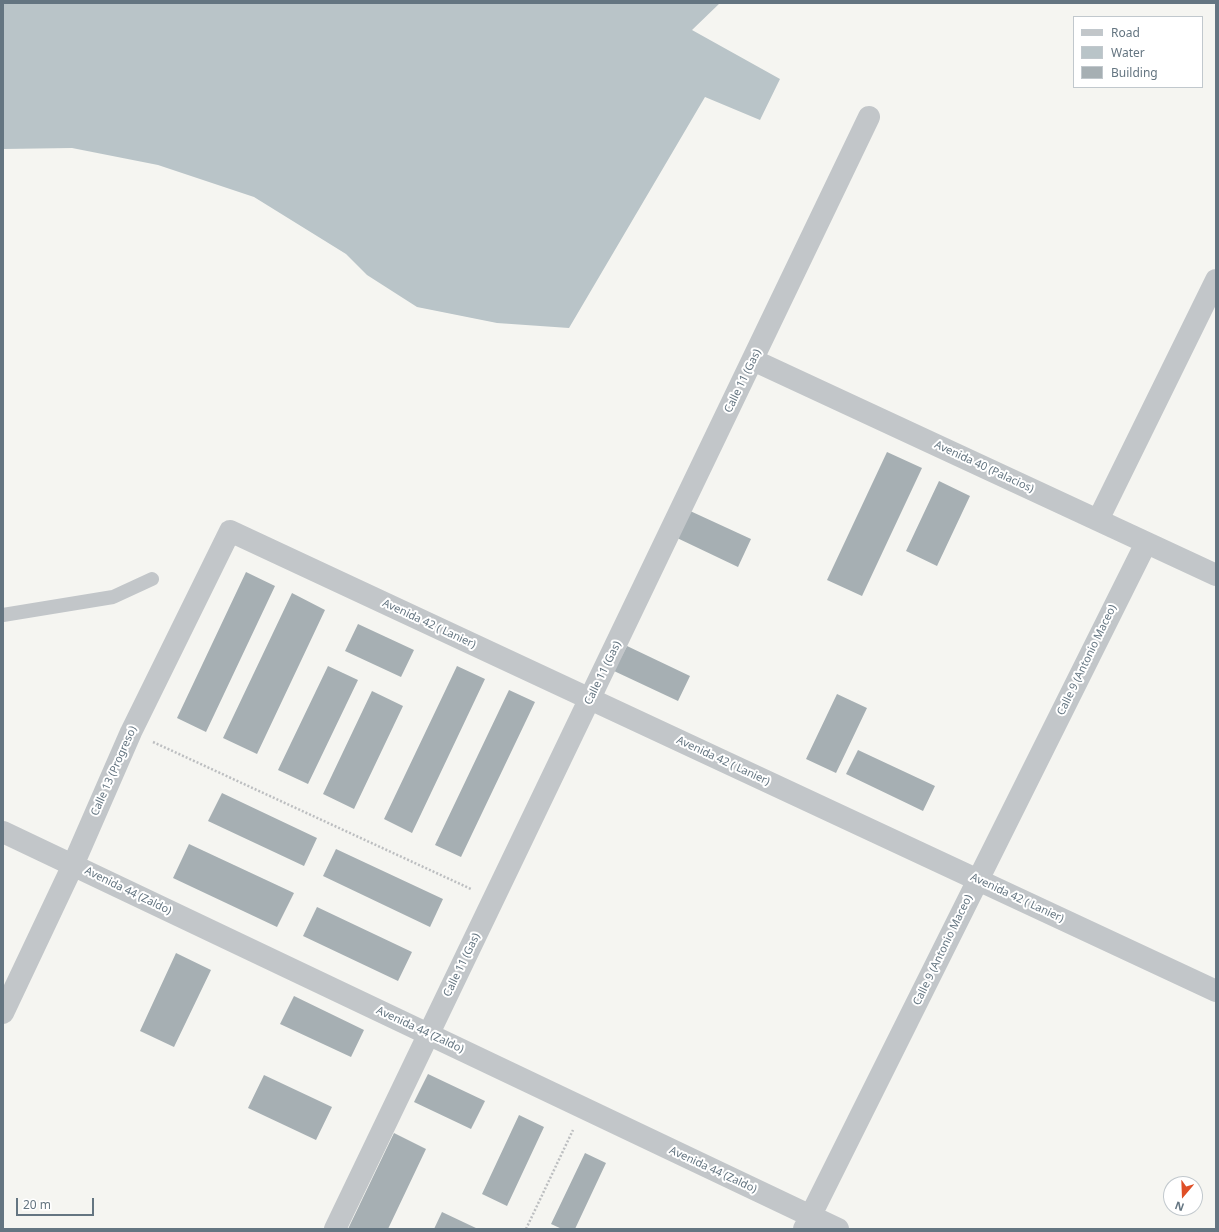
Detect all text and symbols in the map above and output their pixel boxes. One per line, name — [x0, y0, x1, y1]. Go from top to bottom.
legend — [1073, 16, 1203, 88]
text: Road — [1111, 24, 1140, 41]
text: Water — [1111, 44, 1145, 61]
text: Building — [1111, 64, 1158, 81]
street label: Calle 11 (Gas) — [722, 347, 764, 415]
street label: Avenida 40 (Palacios) — [932, 438, 1036, 496]
street label: Avenida 42 ( Lanier) — [380, 597, 478, 651]
street label: Calle 9 (Antonio Maceo) — [1054, 603, 1120, 717]
street label: Calle 11 (Gas) — [582, 639, 624, 707]
street label: Calle 13 (Progreso) — [88, 724, 140, 818]
street label: Avenida 42 ( Lanier) — [674, 734, 772, 788]
street label: Avenida 44 (Zaldo) — [82, 864, 174, 918]
street label: Avenida 42 ( Lanier) — [968, 871, 1066, 925]
street label: Calle 9 (Antonio Maceo) — [910, 893, 976, 1007]
street label: Calle 11 (Gas) — [441, 931, 483, 999]
street label: Avenida 44 (Zaldo) — [374, 1004, 466, 1056]
street label: Avenida 44 (Zaldo) — [667, 1144, 759, 1196]
north arrow — [1163, 1176, 1203, 1216]
scale bar — [18, 1190, 96, 1216]
text: 20 m — [23, 1196, 51, 1213]
text: N — [1173, 1198, 1186, 1215]

